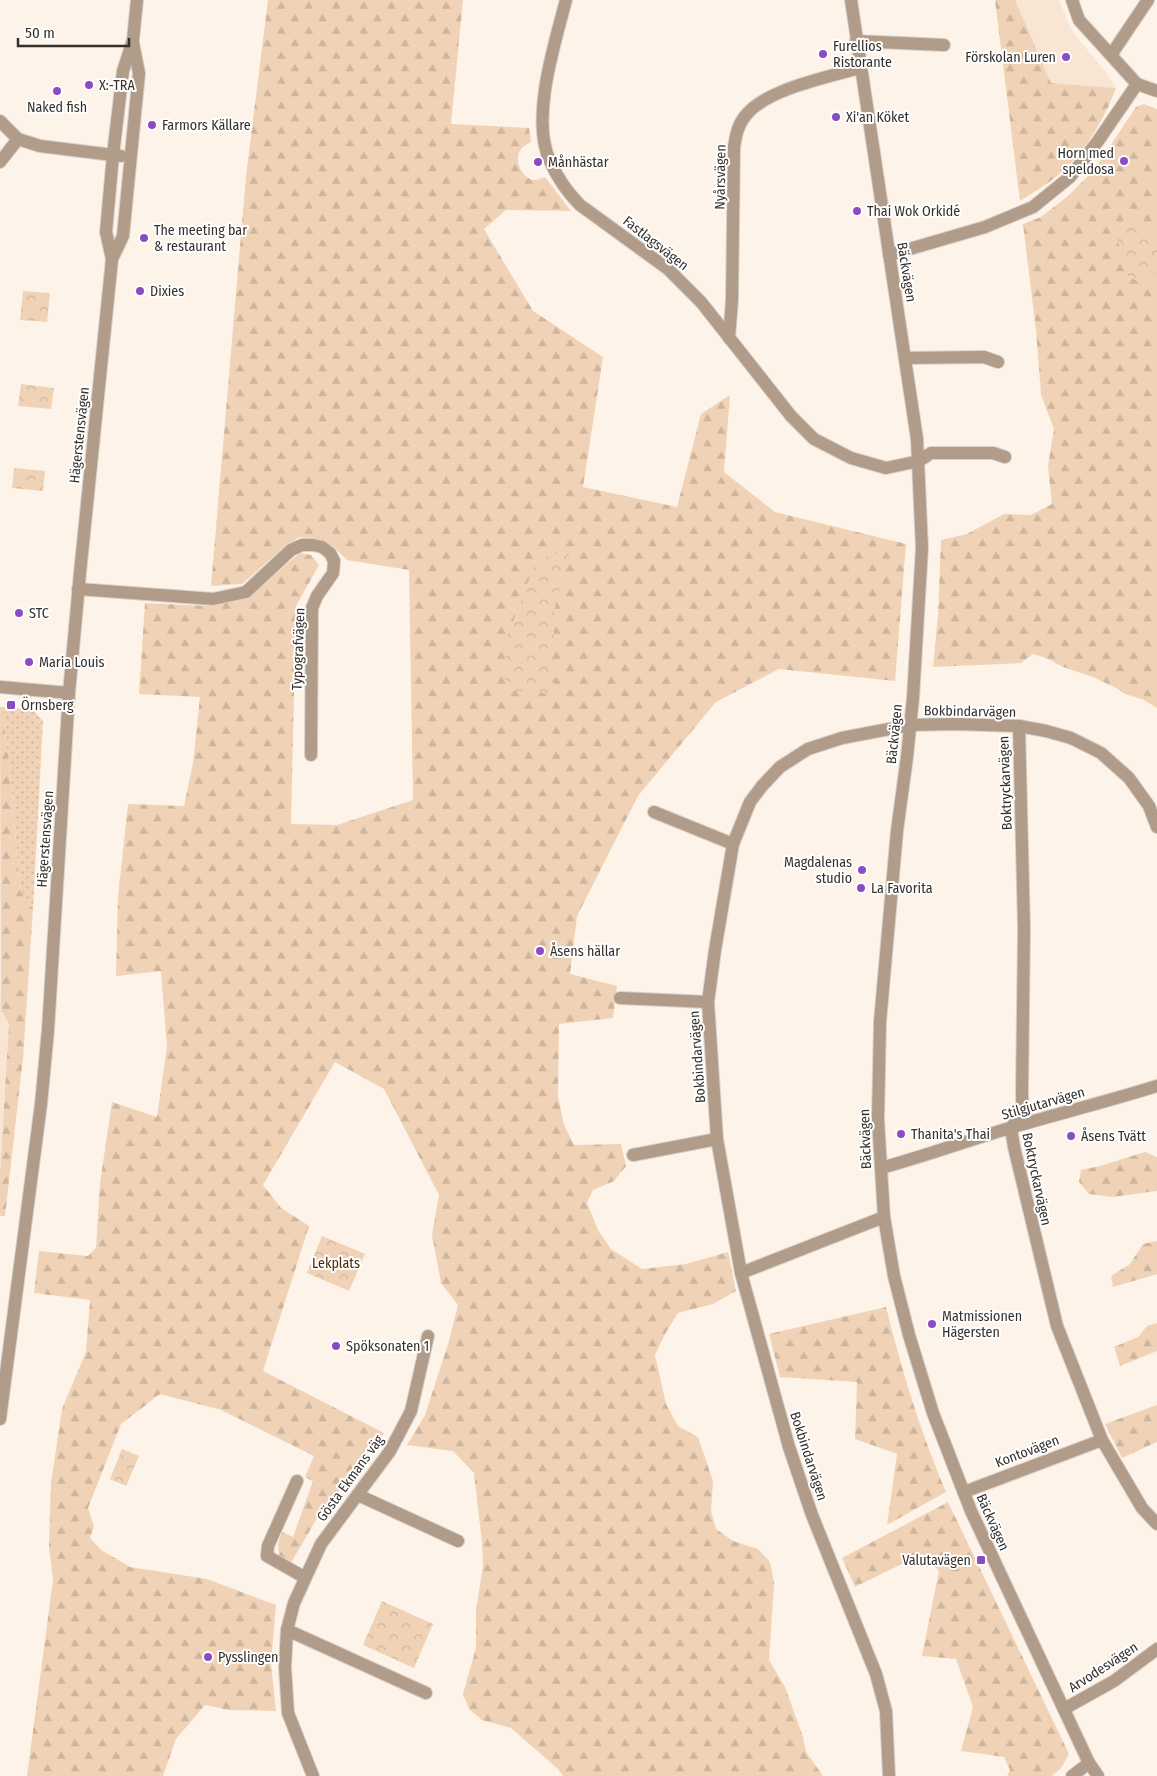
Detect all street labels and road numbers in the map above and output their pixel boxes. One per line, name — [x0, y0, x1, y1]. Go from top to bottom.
street label: Nyårsvägen — [711, 144, 730, 210]
street label: Fastlagsvägen — [620, 213, 692, 274]
street label: Bäckvägen — [893, 241, 920, 303]
street label: Hägerstensvägen — [66, 386, 93, 484]
street label: Typografvägen — [289, 607, 308, 691]
street label: Bokbindarvägen — [924, 702, 1016, 721]
street label: Bäckvägen — [883, 703, 906, 765]
street label: Boktryckarvägen — [995, 735, 1016, 831]
street label: Hägerstensvägen — [34, 790, 57, 888]
street label: Bokbindarvägen — [686, 1010, 709, 1104]
street label: Stilgjutarvägen — [1000, 1083, 1087, 1123]
street label: Bäckvägen — [856, 1108, 875, 1169]
street label: Boktryckarvägen — [1018, 1131, 1055, 1227]
street label: Bokbindarvägen — [786, 1410, 831, 1503]
street label: Gösta Ekmans väg — [313, 1431, 388, 1525]
street label: Kontovägen — [993, 1432, 1062, 1471]
street label: Bäckvägen — [972, 1491, 1013, 1553]
street label: Arvodesvägen — [1065, 1639, 1141, 1696]

